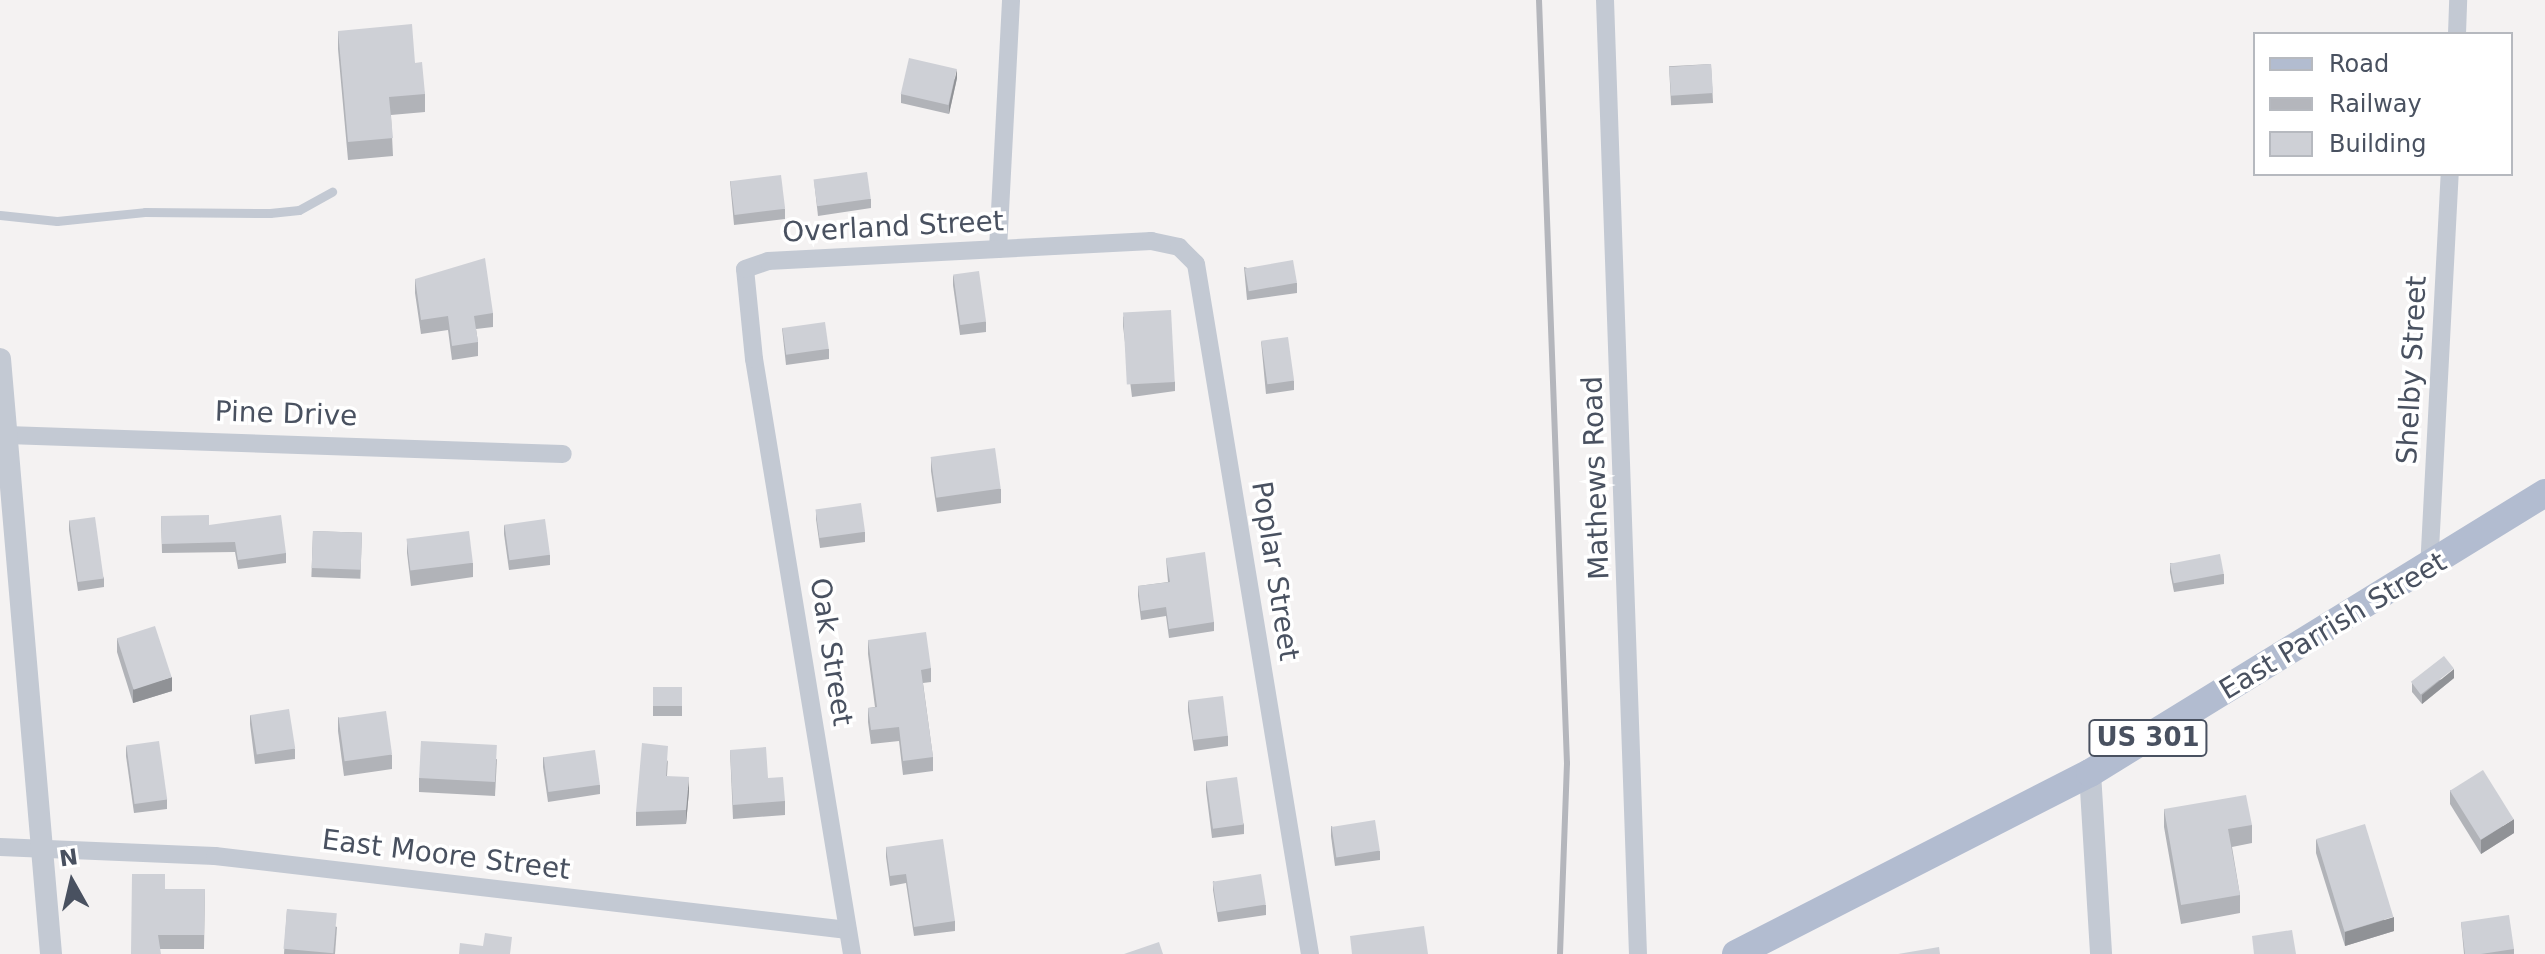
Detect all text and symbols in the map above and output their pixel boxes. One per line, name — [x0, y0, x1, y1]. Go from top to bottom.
legend — [2253, 32, 2513, 176]
text: Road — [2329, 50, 2389, 78]
text: Railway — [2329, 90, 2422, 118]
text: Building — [2329, 130, 2426, 158]
street label: Overland Street — [781, 204, 1005, 250]
street label: Shelby Street — [2390, 275, 2434, 465]
street label: Mathews Road — [1576, 376, 1616, 580]
street label: Pine Drive — [214, 395, 358, 433]
street label: Poplar Street — [1244, 479, 1306, 663]
street label: East Parrish Street — [2213, 545, 2453, 707]
street label: Oak Street — [803, 576, 859, 728]
road number: US 301 — [2088, 716, 2208, 760]
street label: East Moore Street — [320, 823, 572, 887]
north arrow — [32, 842, 112, 922]
text: N — [58, 844, 79, 871]

